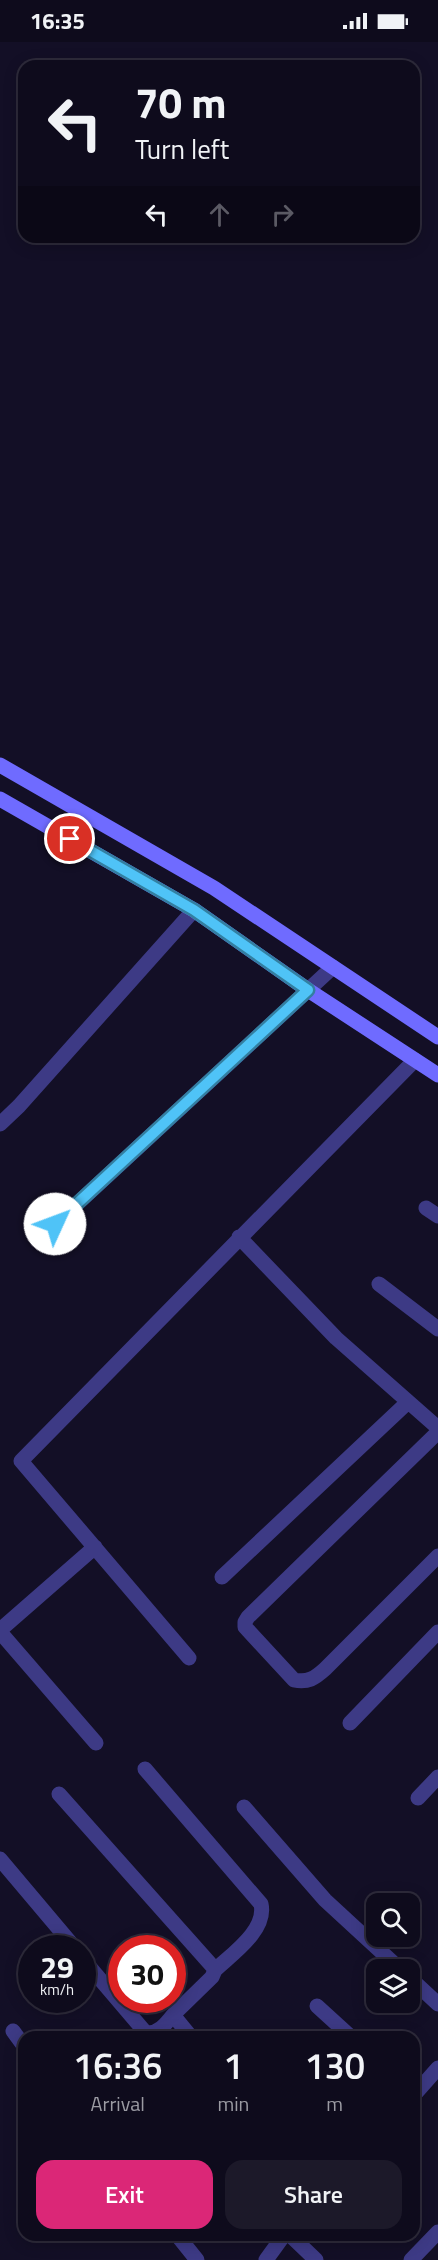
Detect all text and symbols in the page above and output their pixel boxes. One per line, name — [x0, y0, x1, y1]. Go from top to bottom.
text: 16:35 — [30, 4, 85, 38]
text: 70 m — [135, 70, 227, 134]
icon: left — [36, 84, 114, 162]
text: Turn left — [135, 128, 229, 169]
icon: left — [140, 198, 173, 231]
icon: ahead — [203, 198, 236, 231]
icon: right — [266, 198, 299, 231]
pin — [44, 813, 95, 864]
icon: arrive — [53, 822, 86, 855]
position arrow — [23, 1192, 87, 1256]
map controls — [366, 1893, 420, 2013]
button: search — [366, 1893, 420, 1947]
speed limit sign: 30 — [108, 1935, 186, 2013]
text: 29 — [40, 1944, 74, 1990]
button: layers — [366, 1959, 420, 2013]
text: km/h — [40, 1978, 74, 2001]
text: 16:36 — [73, 2038, 162, 2093]
text: 1 — [223, 2038, 243, 2093]
text: 130 — [304, 2038, 365, 2093]
text: Arrival — [91, 2088, 145, 2119]
text: min — [217, 2088, 249, 2119]
text: m — [326, 2088, 343, 2119]
button: Exit — [36, 2160, 213, 2229]
button: Share — [225, 2160, 402, 2229]

